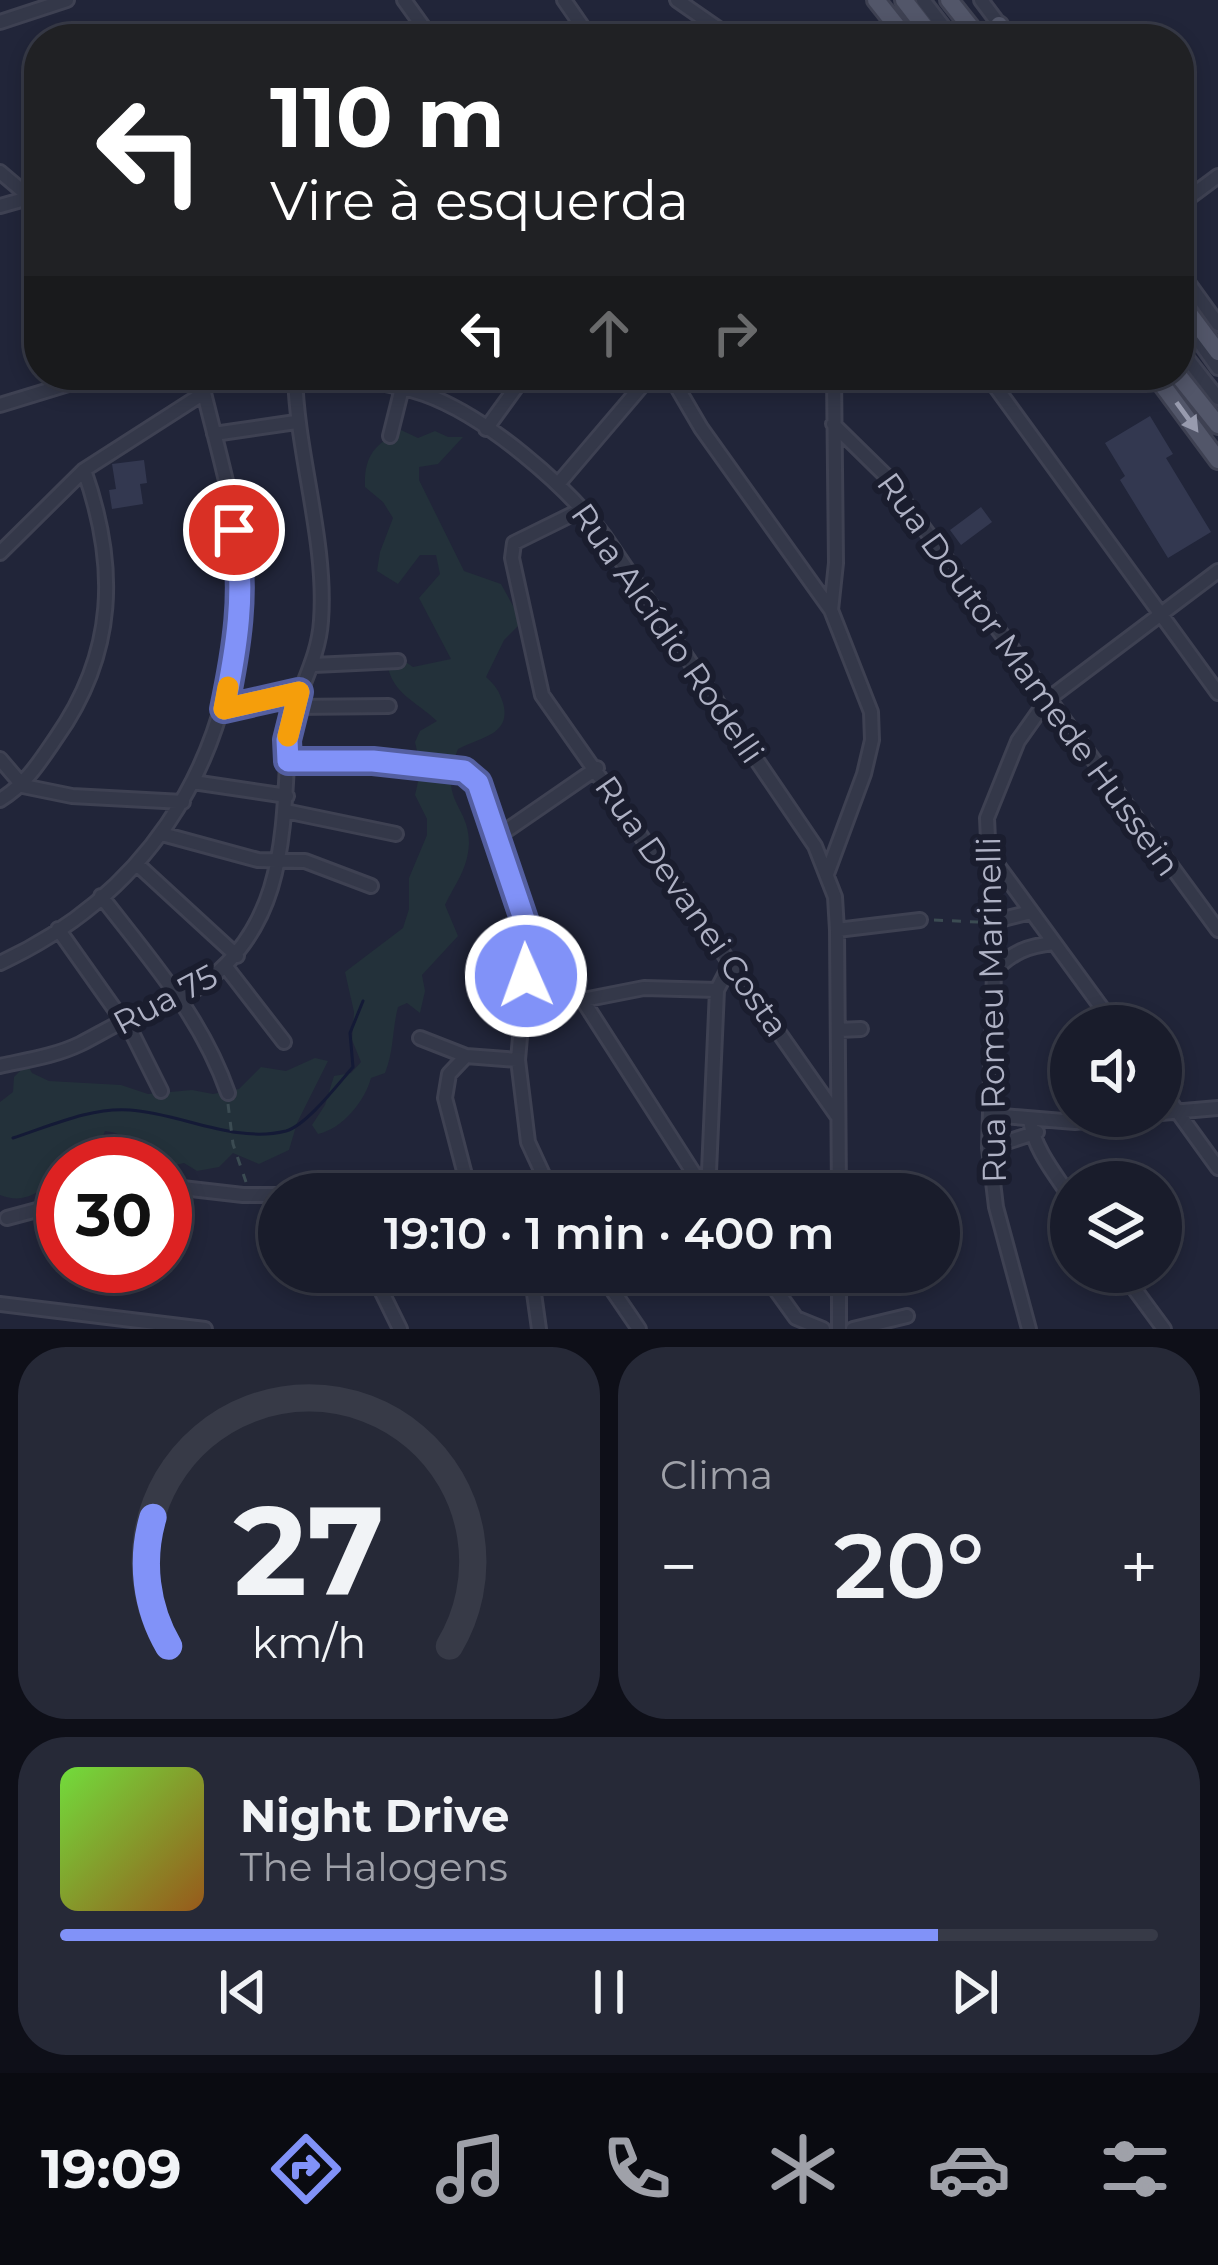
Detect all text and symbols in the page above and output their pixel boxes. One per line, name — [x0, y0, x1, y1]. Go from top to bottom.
text: 110 m — [270, 66, 505, 168]
icon: left — [72, 72, 228, 228]
text: Vire à esquerda — [270, 168, 689, 234]
icon: left — [450, 300, 516, 366]
icon: ahead — [576, 300, 642, 366]
icon: right — [702, 300, 768, 366]
one-way arrow — [1174, 401, 1198, 433]
street label: Rua Doutor Mamede Hussein — [869, 465, 1189, 883]
pin — [183, 479, 285, 581]
street label: Rua Alcídio Rodelli — [563, 495, 773, 771]
icon: arrive — [201, 497, 267, 563]
street label: Rua Devanei Costa — [587, 768, 797, 1044]
street label: Rua Romeu Marinelli — [968, 837, 1014, 1183]
position arrow — [463, 913, 589, 1039]
street label: Rua 75 — [106, 955, 224, 1043]
map controls — [1050, 1005, 1182, 1293]
button: sound — [1050, 1005, 1182, 1137]
speed limit sign: 30 — [36, 1137, 192, 1293]
button: layers — [1050, 1161, 1182, 1293]
text: 19:10 · 1 min · 400 m — [384, 1205, 834, 1260]
text: Clima — [660, 1451, 773, 1499]
text: 27 — [233, 1474, 385, 1626]
text: 20° — [834, 1511, 984, 1621]
text: − — [660, 1526, 698, 1607]
text: + — [1120, 1526, 1158, 1607]
text: km/h — [252, 1616, 366, 1669]
text: Night Drive — [240, 1788, 509, 1843]
text: The Halogens — [240, 1843, 508, 1891]
icon: previous — [210, 1959, 276, 2025]
icon: pause — [576, 1959, 642, 2025]
icon: next — [942, 1959, 1008, 2025]
icon: directions — [264, 2127, 348, 2211]
icon: music — [429, 2127, 513, 2211]
icon: phone — [595, 2127, 679, 2211]
icon: climate — [761, 2127, 845, 2211]
icon: car — [927, 2127, 1011, 2211]
icon: filters — [1093, 2127, 1177, 2211]
text: 19:09 — [41, 2136, 182, 2202]

